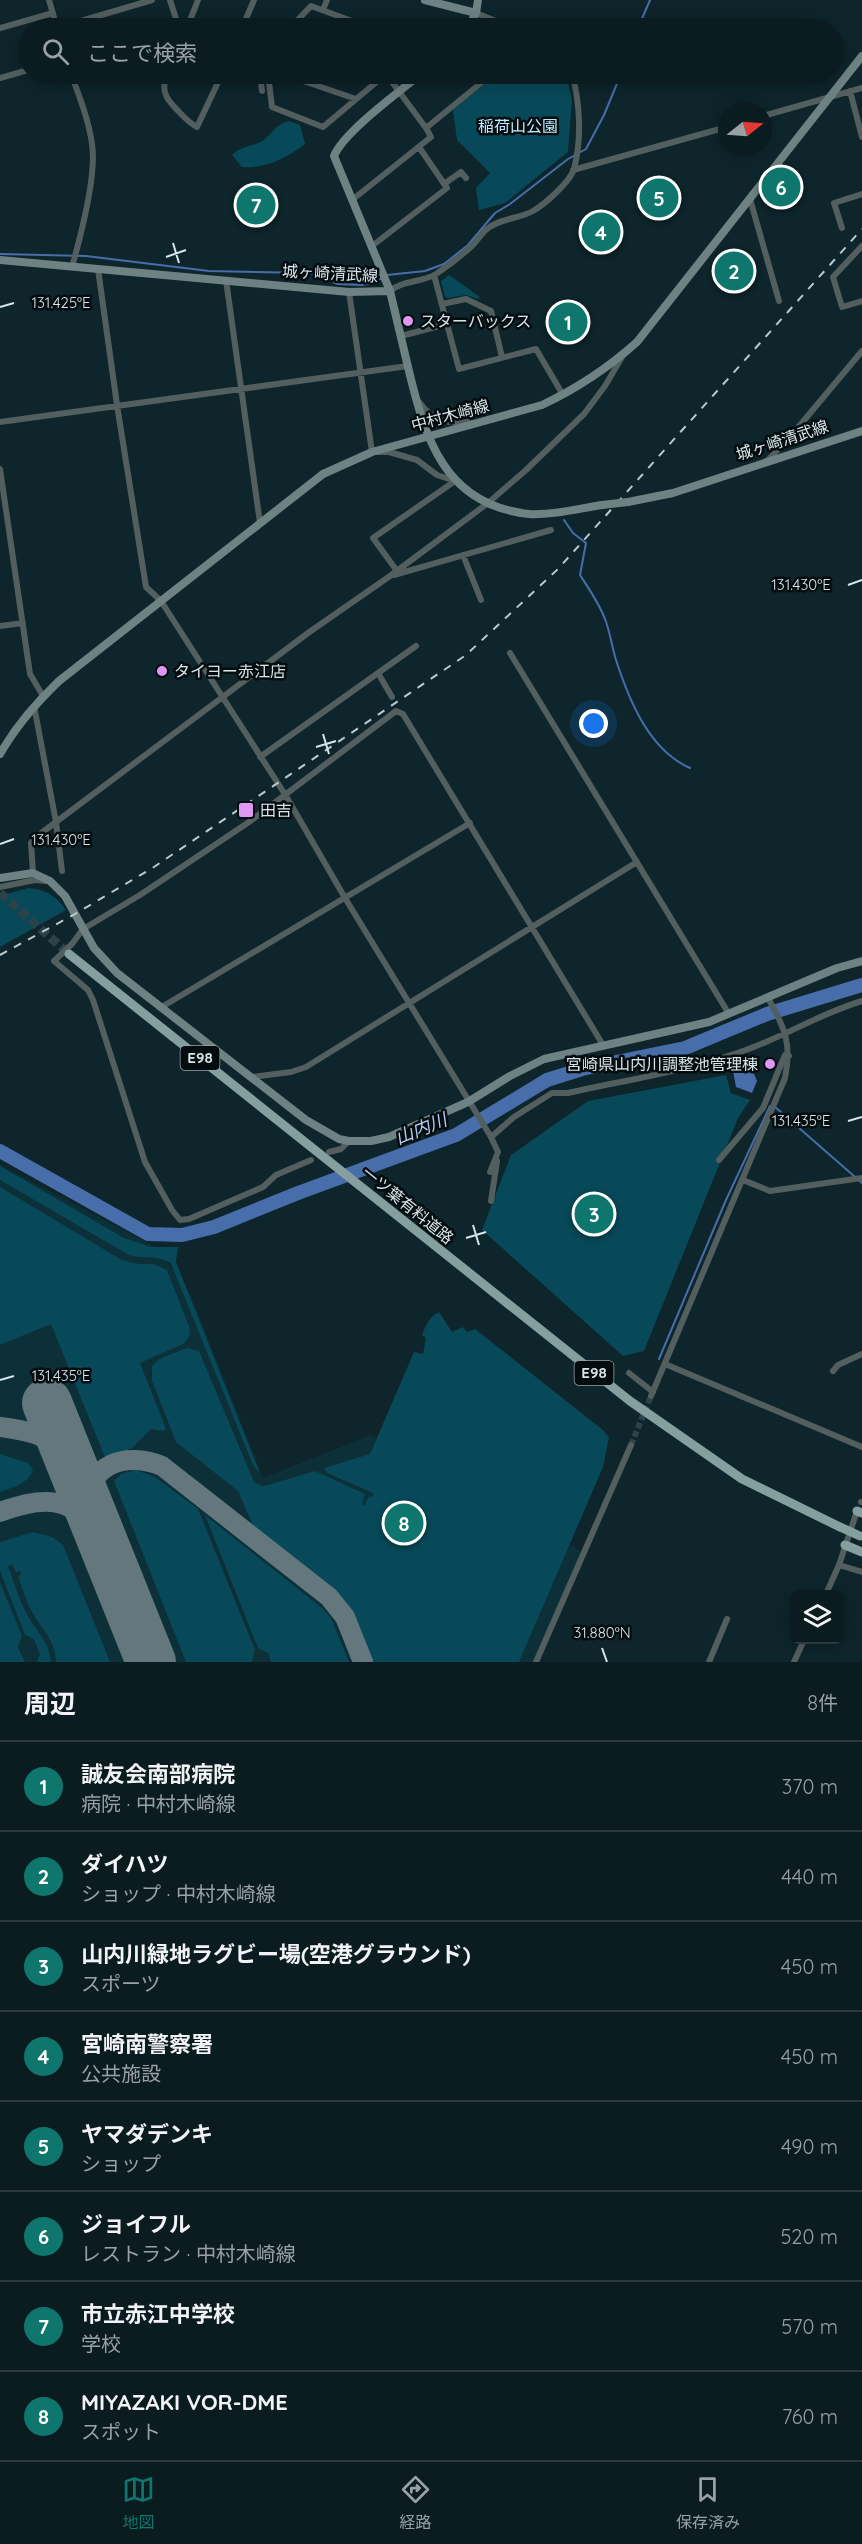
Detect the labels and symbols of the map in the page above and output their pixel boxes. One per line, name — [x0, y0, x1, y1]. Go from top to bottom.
north arrow — [718, 102, 772, 156]
park label: 稲荷山公園 — [478, 116, 558, 136]
pin: 6 — [762, 164, 800, 210]
pin: 5 — [640, 176, 678, 220]
pin: 7 — [236, 182, 276, 228]
pin: 4 — [582, 210, 620, 254]
pin: 2 — [714, 248, 754, 294]
street label: 城ヶ崎清武線 — [282, 261, 378, 285]
text: 131.425°E — [31, 293, 91, 312]
pin: 1 — [548, 300, 588, 344]
place label: スターバックス — [420, 311, 531, 331]
marker: スターバックス — [401, 314, 415, 328]
street label: 中村木崎線 — [409, 395, 491, 435]
street label: 城ヶ崎清武線 — [733, 416, 831, 464]
text: 131.430°E — [771, 575, 831, 594]
place label: タイヨー赤江店 — [174, 661, 286, 681]
marker: タイヨー赤江店 — [155, 664, 169, 678]
your location — [579, 709, 608, 738]
place label: 田吉 — [260, 800, 292, 820]
marker: 田吉 — [237, 801, 255, 819]
text: 131.430°E — [31, 830, 91, 849]
road number: E98 — [180, 1046, 220, 1070]
place label: 宮崎県山内川調整池管理棟 — [566, 1054, 758, 1074]
marker: 宮崎県山内川調整池管理棟 — [763, 1057, 777, 1071]
water label: 山内川 — [391, 1107, 452, 1149]
text: 131.435°E — [772, 1111, 830, 1130]
street label: 一ツ葉有料道路 — [358, 1162, 458, 1248]
pin: 3 — [574, 1192, 614, 1236]
road number: E98 — [574, 1361, 614, 1385]
text: 131.435°E — [32, 1366, 90, 1385]
pin: 8 — [384, 1500, 424, 1546]
text: 31.880°N — [573, 1623, 631, 1642]

